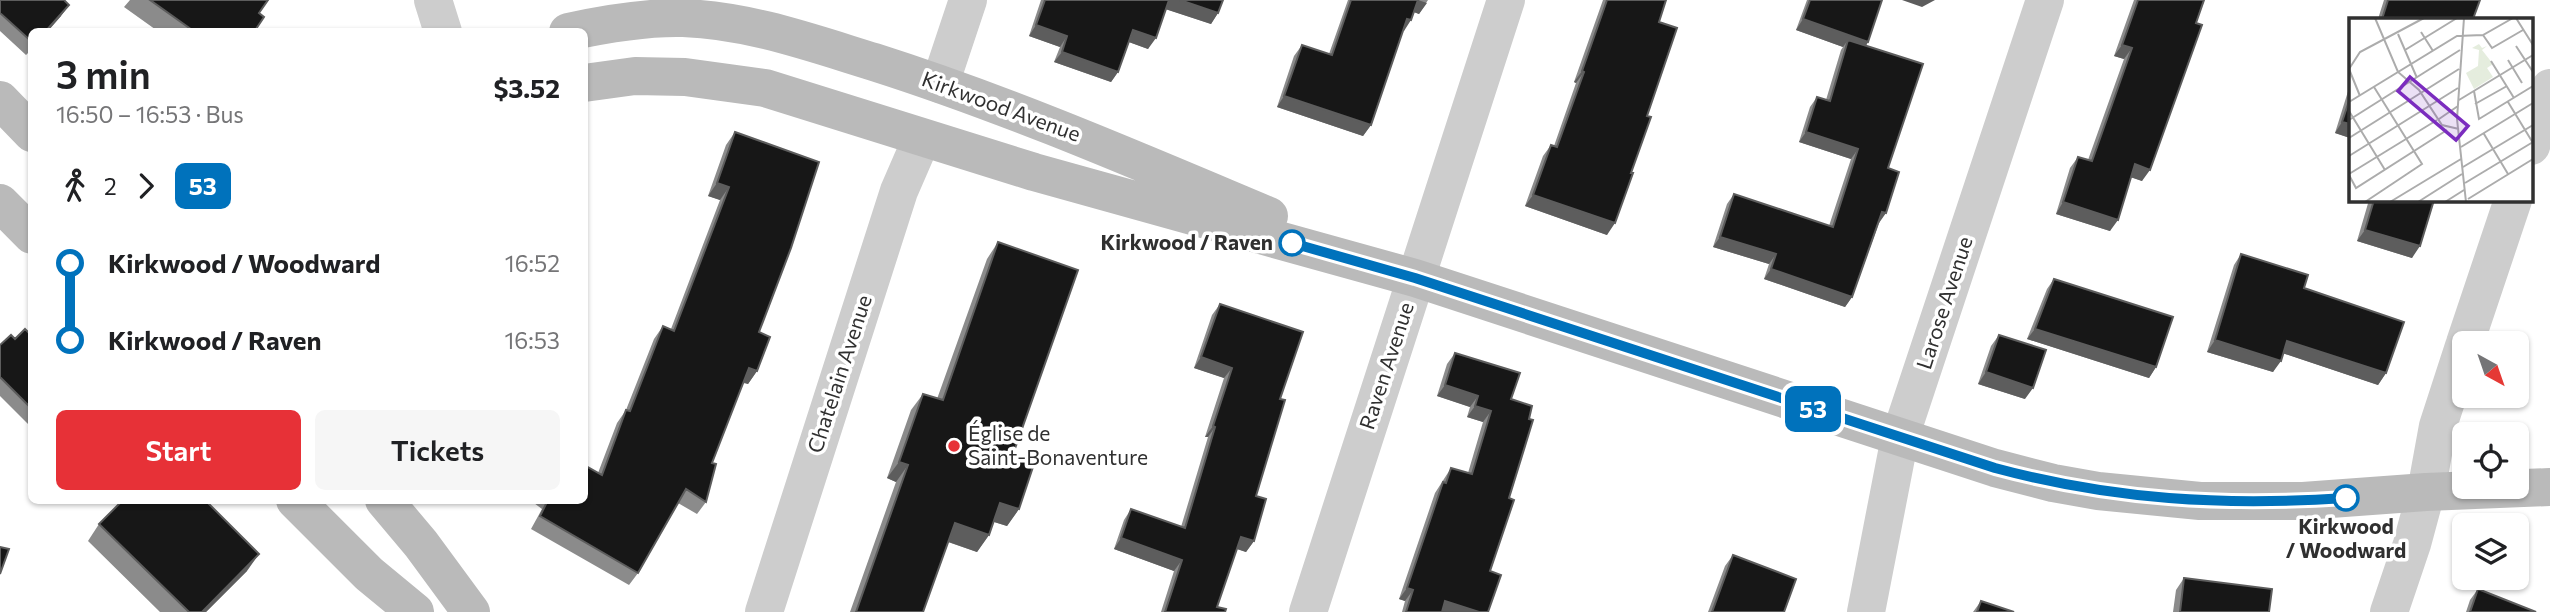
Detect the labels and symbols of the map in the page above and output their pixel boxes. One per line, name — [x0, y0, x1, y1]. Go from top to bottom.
inset map — [2349, 18, 2532, 201]
street label: Kirkwood Avenue — [919, 65, 1084, 146]
place label: Kirkwood / Raven — [1100, 229, 1273, 254]
marker: Kirkwood / Raven — [1279, 230, 1305, 256]
street label: Larose Avenue — [1910, 233, 1977, 372]
street label: Chatelain Avenue — [801, 291, 876, 456]
street label: Raven Avenue — [1353, 299, 1418, 432]
north arrow — [2452, 331, 2529, 408]
line badge: 53 — [1782, 386, 1844, 432]
place label: Église de Saint-Bonaventure — [968, 420, 1148, 469]
marker: Église de Saint-Bonaventure — [946, 438, 962, 454]
marker: Kirkwood / Woodward — [2333, 485, 2359, 511]
place label: Kirkwood / Woodward — [2286, 513, 2406, 562]

